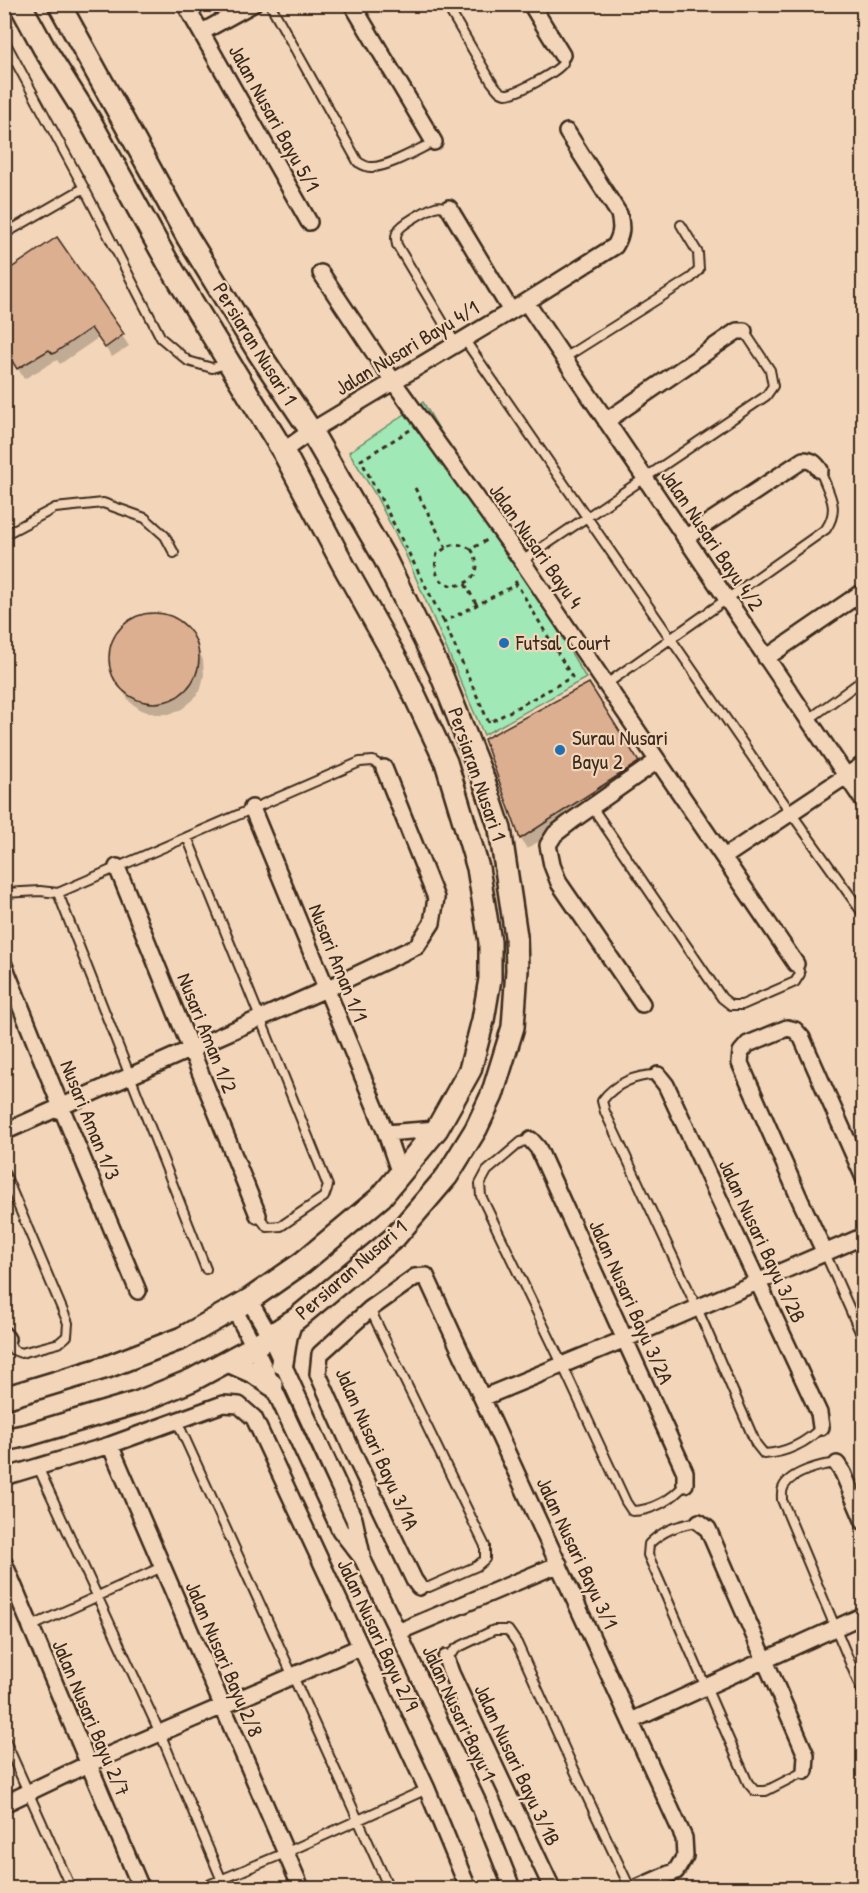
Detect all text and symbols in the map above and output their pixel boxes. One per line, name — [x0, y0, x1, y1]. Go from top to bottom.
street label: Jalan Nusari Bayu 5/1 — [222, 39, 327, 197]
street label: Persiaran Nusari 1 — [206, 277, 305, 411]
street label: Jalan Nusari Bayu 4/1 — [329, 293, 484, 402]
street label: Jalan Nusari Bayu 4/2 — [654, 463, 771, 616]
street label: Jalan Nusari Bayu 4 — [483, 477, 590, 614]
place label: Futsal Court — [515, 628, 611, 657]
marker: Futsal Court — [497, 636, 511, 650]
street label: Persiaran Nusari 1 — [441, 703, 514, 844]
place label: Surau Nusari Bayu 2 — [572, 723, 668, 776]
marker: Surau Nusari Bayu 2 — [553, 743, 567, 757]
street label: Nusari Aman 1/1 — [302, 900, 375, 1026]
street label: Nusari Aman 1/2 — [170, 969, 245, 1097]
street label: Nusari Aman 1/3 — [53, 1056, 128, 1184]
street label: Jalan Nusari Bayu 3/2B — [712, 1154, 813, 1327]
street label: Persiaran Nusari 1 — [289, 1213, 413, 1326]
street label: Jalan Nusari Bayu 3/2A — [582, 1215, 681, 1389]
street label: Jalan Nusari Bayu 3/1A — [329, 1363, 426, 1535]
street label: Jalan Nusari Bayu 3/1 — [530, 1472, 625, 1633]
street label: Jalan Nusari Bayu 2/9 — [330, 1554, 427, 1716]
street label: Jalan Nusari Bayu 2/8 — [179, 1577, 270, 1741]
street label: Jalan Nusari Bayu 2/7 — [45, 1635, 138, 1801]
street label: Jalan Nusari Bayu 1 — [415, 1640, 504, 1785]
street label: Jalan Nusari Bayu 3/1B — [467, 1679, 568, 1850]

